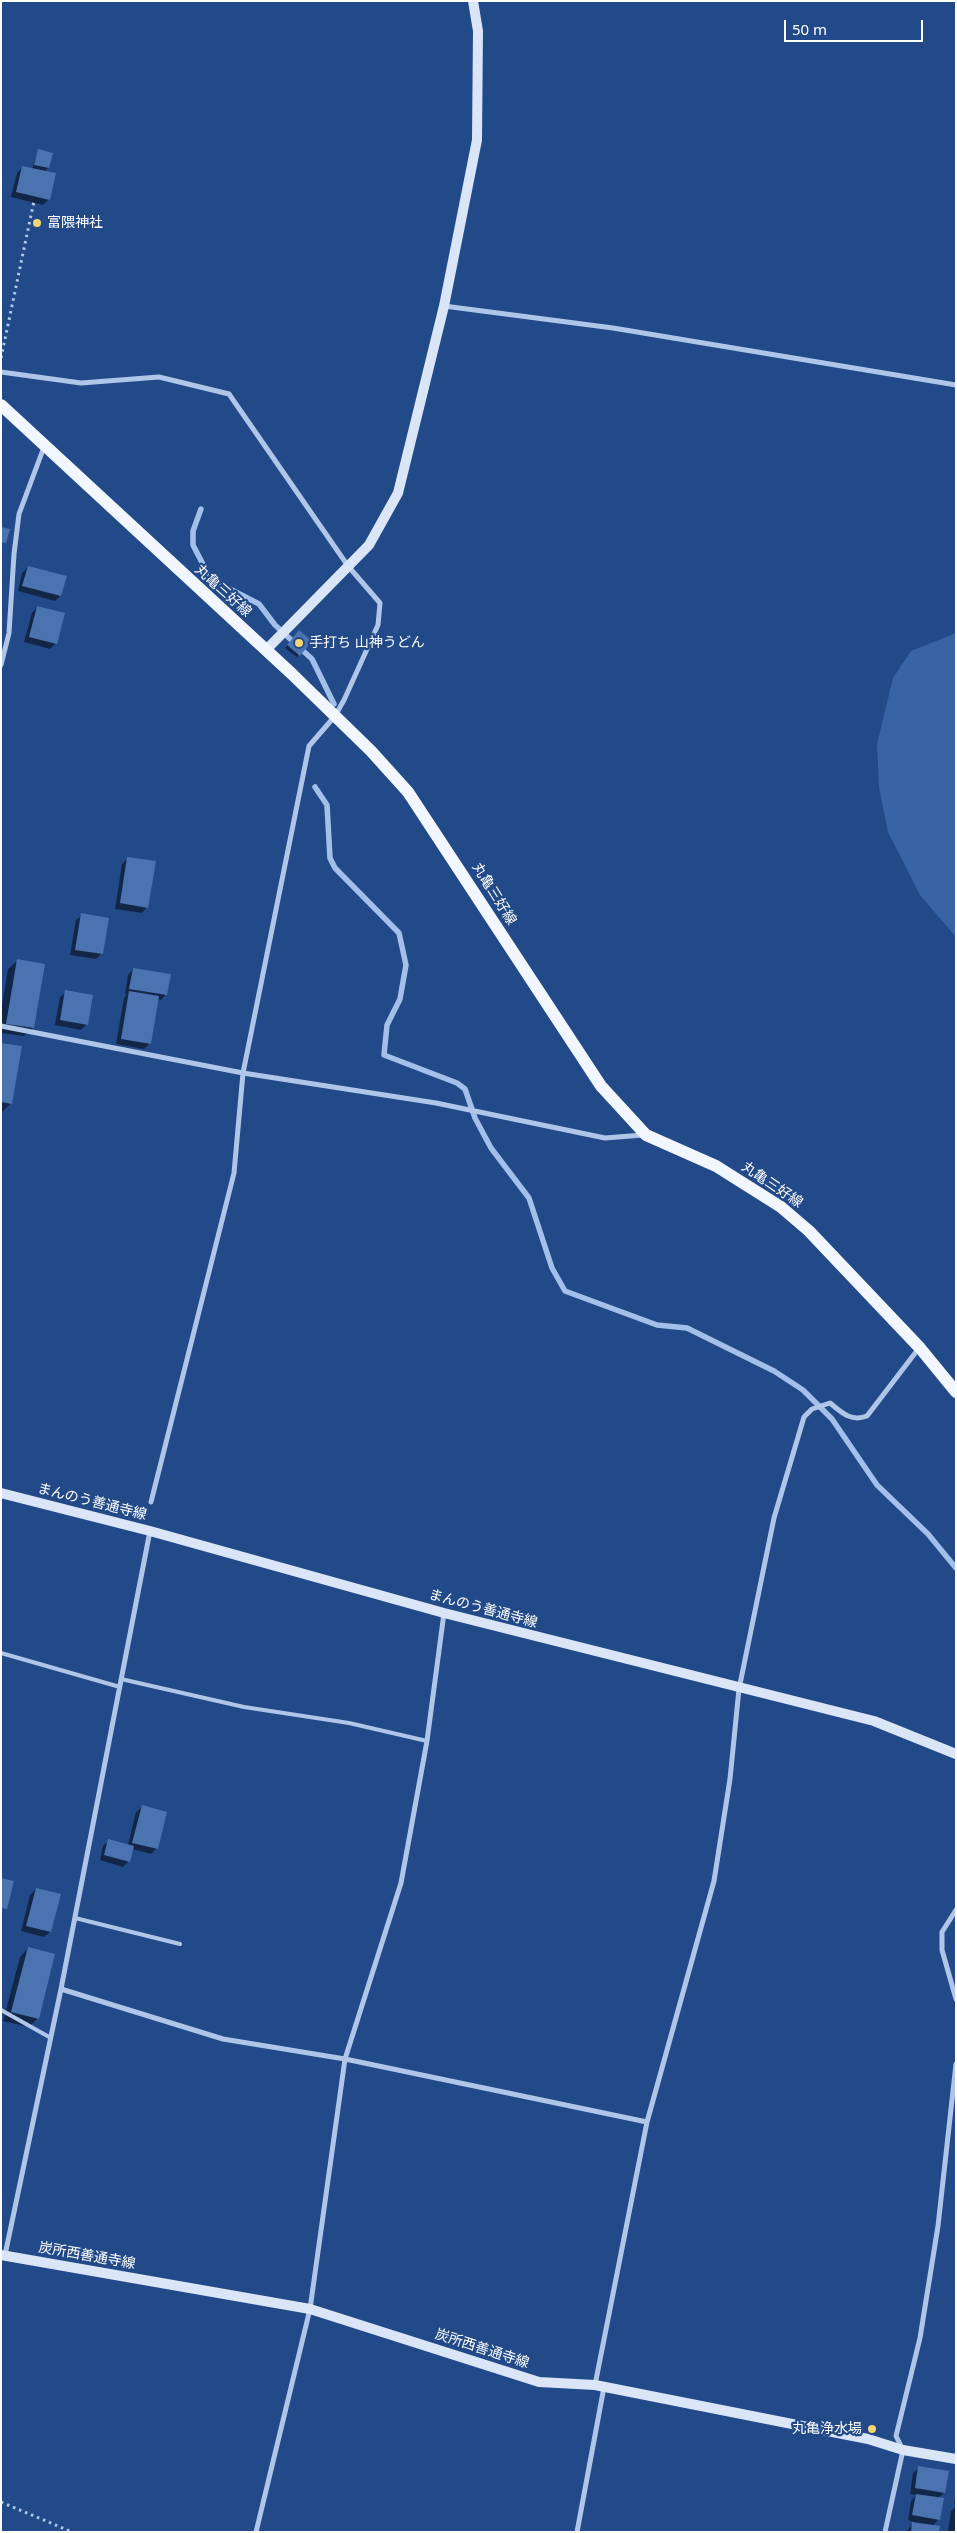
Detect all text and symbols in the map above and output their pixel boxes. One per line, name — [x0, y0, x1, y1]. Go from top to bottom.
scale bar — [787, 10, 926, 42]
text: 50 m — [792, 19, 827, 39]
place label: 富隈神社 — [47, 215, 103, 231]
marker: 富隈神社 — [31, 217, 43, 229]
street label: 丸亀三好線 — [191, 561, 255, 621]
place label: 手打ち 山神うどん — [309, 635, 425, 651]
marker: 手打ち 山神うどん — [293, 637, 305, 649]
street label: 丸亀三好線 — [468, 860, 520, 928]
street label: 丸亀三好線 — [738, 1158, 806, 1212]
street label: まんのう善通寺線 — [36, 1480, 148, 1524]
street label: まんのう善通寺線 — [427, 1586, 539, 1632]
street label: 炭所西善通寺線 — [37, 2239, 137, 2273]
street label: 炭所西善通寺線 — [433, 2326, 531, 2372]
place label: 丸亀浄水場 — [792, 2421, 862, 2437]
marker: 丸亀浄水場 — [866, 2423, 878, 2435]

